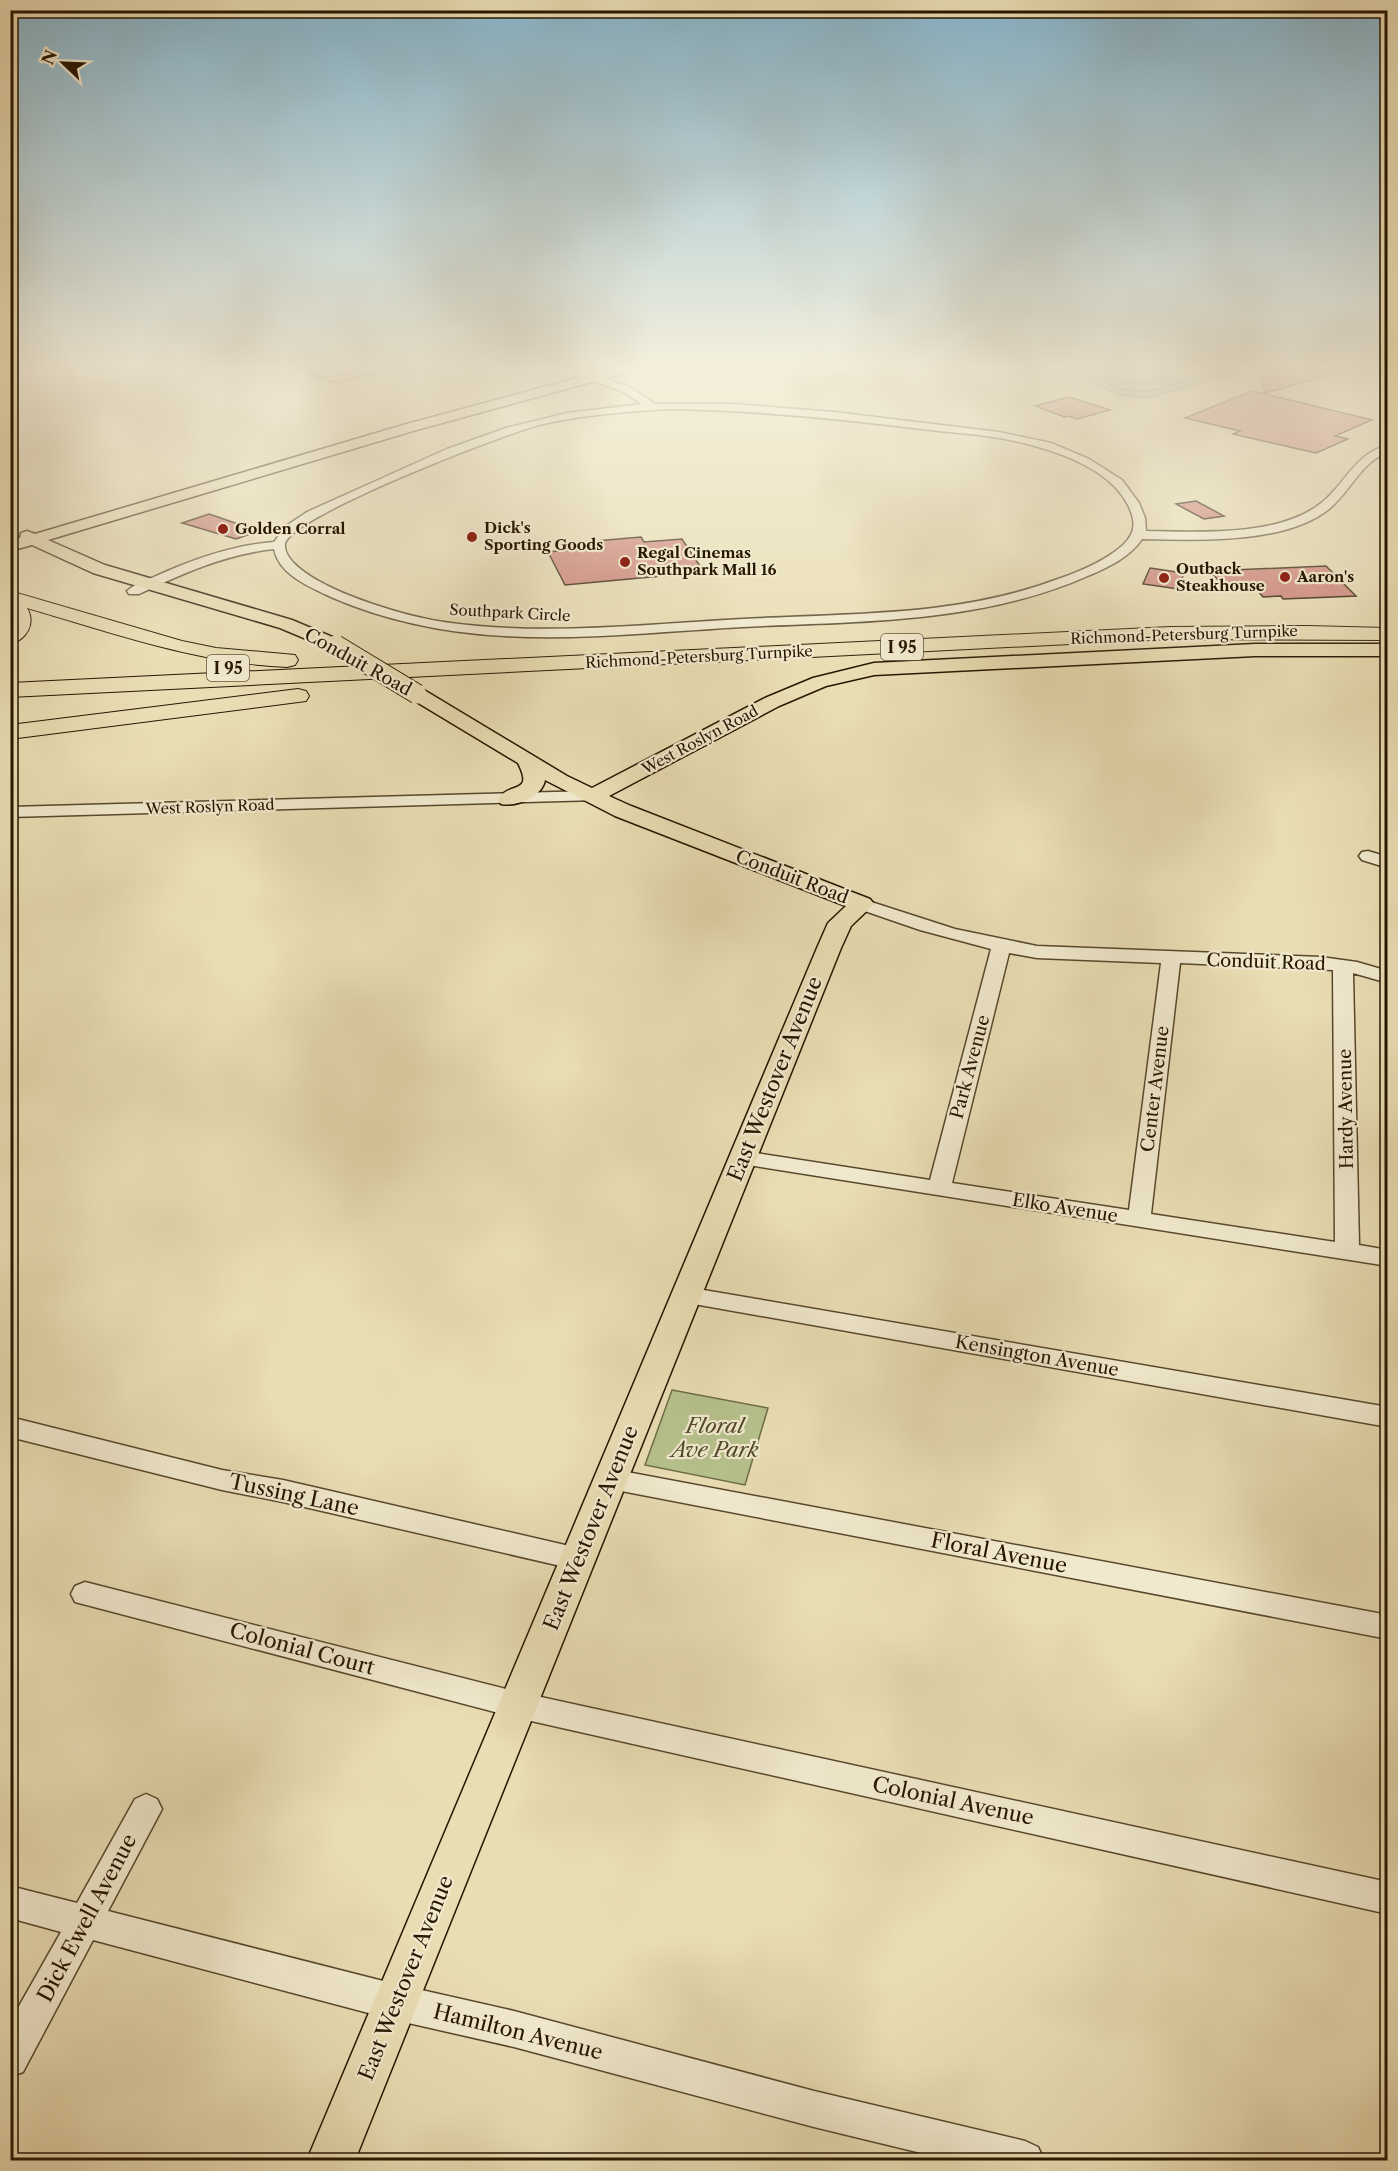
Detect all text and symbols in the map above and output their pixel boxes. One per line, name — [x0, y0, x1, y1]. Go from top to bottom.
north arrow — [33, 33, 93, 93]
text: N — [37, 47, 61, 67]
place label: Dick's Sporting Goods — [484, 518, 603, 554]
place label: Golden Corral — [235, 519, 346, 538]
marker: Golden Corral — [216, 522, 230, 536]
marker: Dick's Sporting Goods — [465, 530, 479, 544]
place label: Regal Cinemas Southpark Mall 16 — [637, 543, 776, 579]
marker: Regal Cinemas Southpark Mall 16 — [618, 555, 632, 569]
place label: Outback Steakhouse — [1176, 559, 1265, 595]
place label: Aaron's — [1296, 567, 1354, 586]
marker: Aaron's — [1278, 570, 1292, 584]
marker: Outback Steakhouse — [1157, 571, 1171, 585]
street label: Southpark Circle — [449, 600, 571, 625]
street label: Richmond-Petersburg Turnpike — [1070, 621, 1298, 648]
street label: Conduit Road — [300, 623, 416, 701]
road number: I 95 — [881, 634, 923, 660]
street label: Richmond-Petersburg Turnpike — [585, 641, 813, 672]
road number: I 95 — [207, 655, 249, 681]
street label: West Roslyn Road — [637, 701, 761, 779]
street label: West Roslyn Road — [144, 795, 275, 818]
street label: Conduit Road — [732, 845, 852, 909]
street label: Conduit Road — [1206, 949, 1326, 975]
street label: East Westover Avenue — [722, 973, 827, 1185]
street label: Park Avenue — [946, 1013, 994, 1121]
street label: Center Avenue — [1136, 1025, 1174, 1153]
street label: Hardy Avenue — [1334, 1049, 1358, 1169]
street label: Elko Avenue — [1011, 1189, 1119, 1227]
street label: Kensington Avenue — [954, 1331, 1120, 1381]
park label: Floral Ave Park — [668, 1413, 759, 1462]
street label: East Westover Avenue — [538, 1422, 643, 1634]
street label: Tussing Lane — [227, 1469, 361, 1520]
street label: Floral Avenue — [929, 1527, 1069, 1578]
street label: Colonial Court — [227, 1617, 378, 1680]
street label: Colonial Avenue — [870, 1771, 1036, 1830]
street label: Dick Ewell Avenue — [32, 1830, 141, 2006]
street label: East Westover Avenue — [353, 1872, 458, 2084]
street label: Hamilton Avenue — [431, 1998, 606, 2065]

